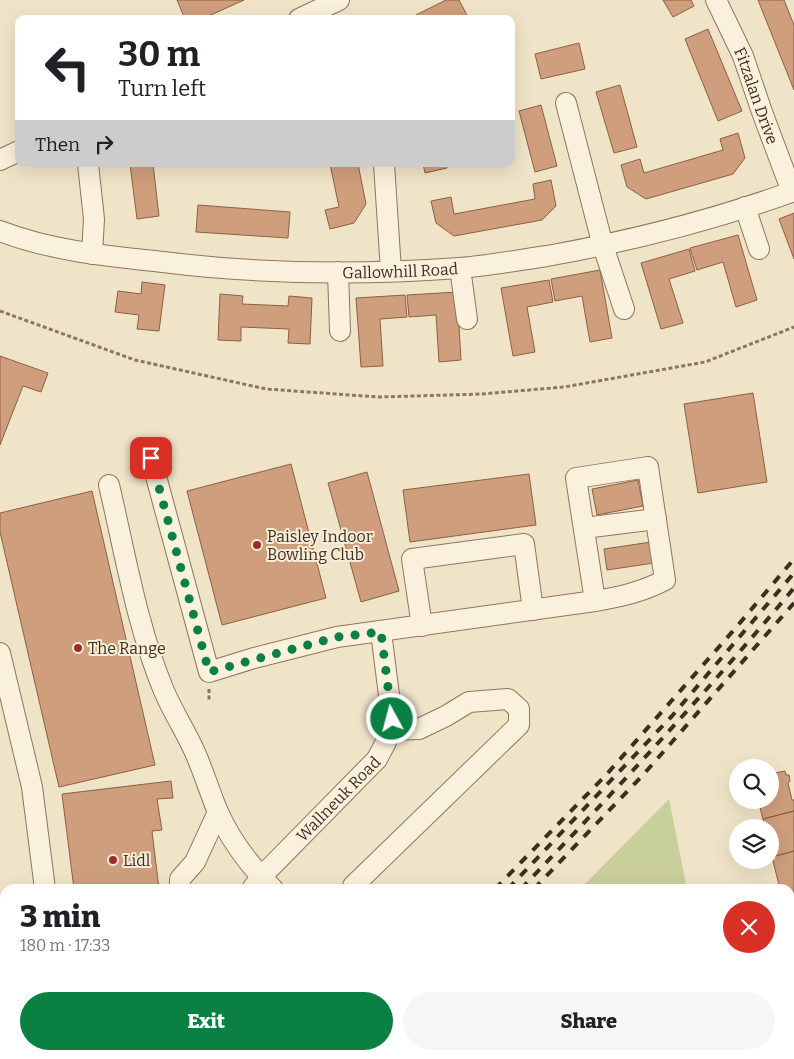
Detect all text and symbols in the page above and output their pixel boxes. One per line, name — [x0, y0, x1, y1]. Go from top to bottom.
text: 30 m — [118, 33, 200, 75]
icon: left — [35, 35, 100, 100]
street label: Fitzalan Drive — [730, 44, 782, 147]
text: Turn left — [118, 75, 206, 102]
icon: right — [90, 130, 118, 158]
text: Then — [35, 133, 80, 156]
street label: Gallowhill Road — [342, 259, 459, 282]
pin — [130, 437, 172, 479]
icon: arrive — [137, 444, 165, 472]
place label: Paisley Indoor Bowling Club — [267, 527, 373, 564]
marker: Paisley Indoor Bowling Club — [251, 539, 263, 551]
place label: The Range — [88, 639, 166, 658]
marker: The Range — [72, 642, 84, 654]
position arrow — [365, 692, 417, 744]
street label: Wallneuk Road — [293, 752, 385, 845]
map controls — [729, 759, 779, 869]
button: search — [729, 759, 779, 809]
button: layers — [729, 819, 779, 869]
place label: Lidl — [123, 851, 151, 870]
marker: Lidl — [107, 854, 119, 866]
text: 3 min — [20, 899, 100, 935]
button: close — [723, 901, 775, 953]
text: 180 m · 17:33 — [20, 936, 110, 955]
button: Exit — [20, 992, 393, 1050]
button: Share — [403, 992, 775, 1050]

